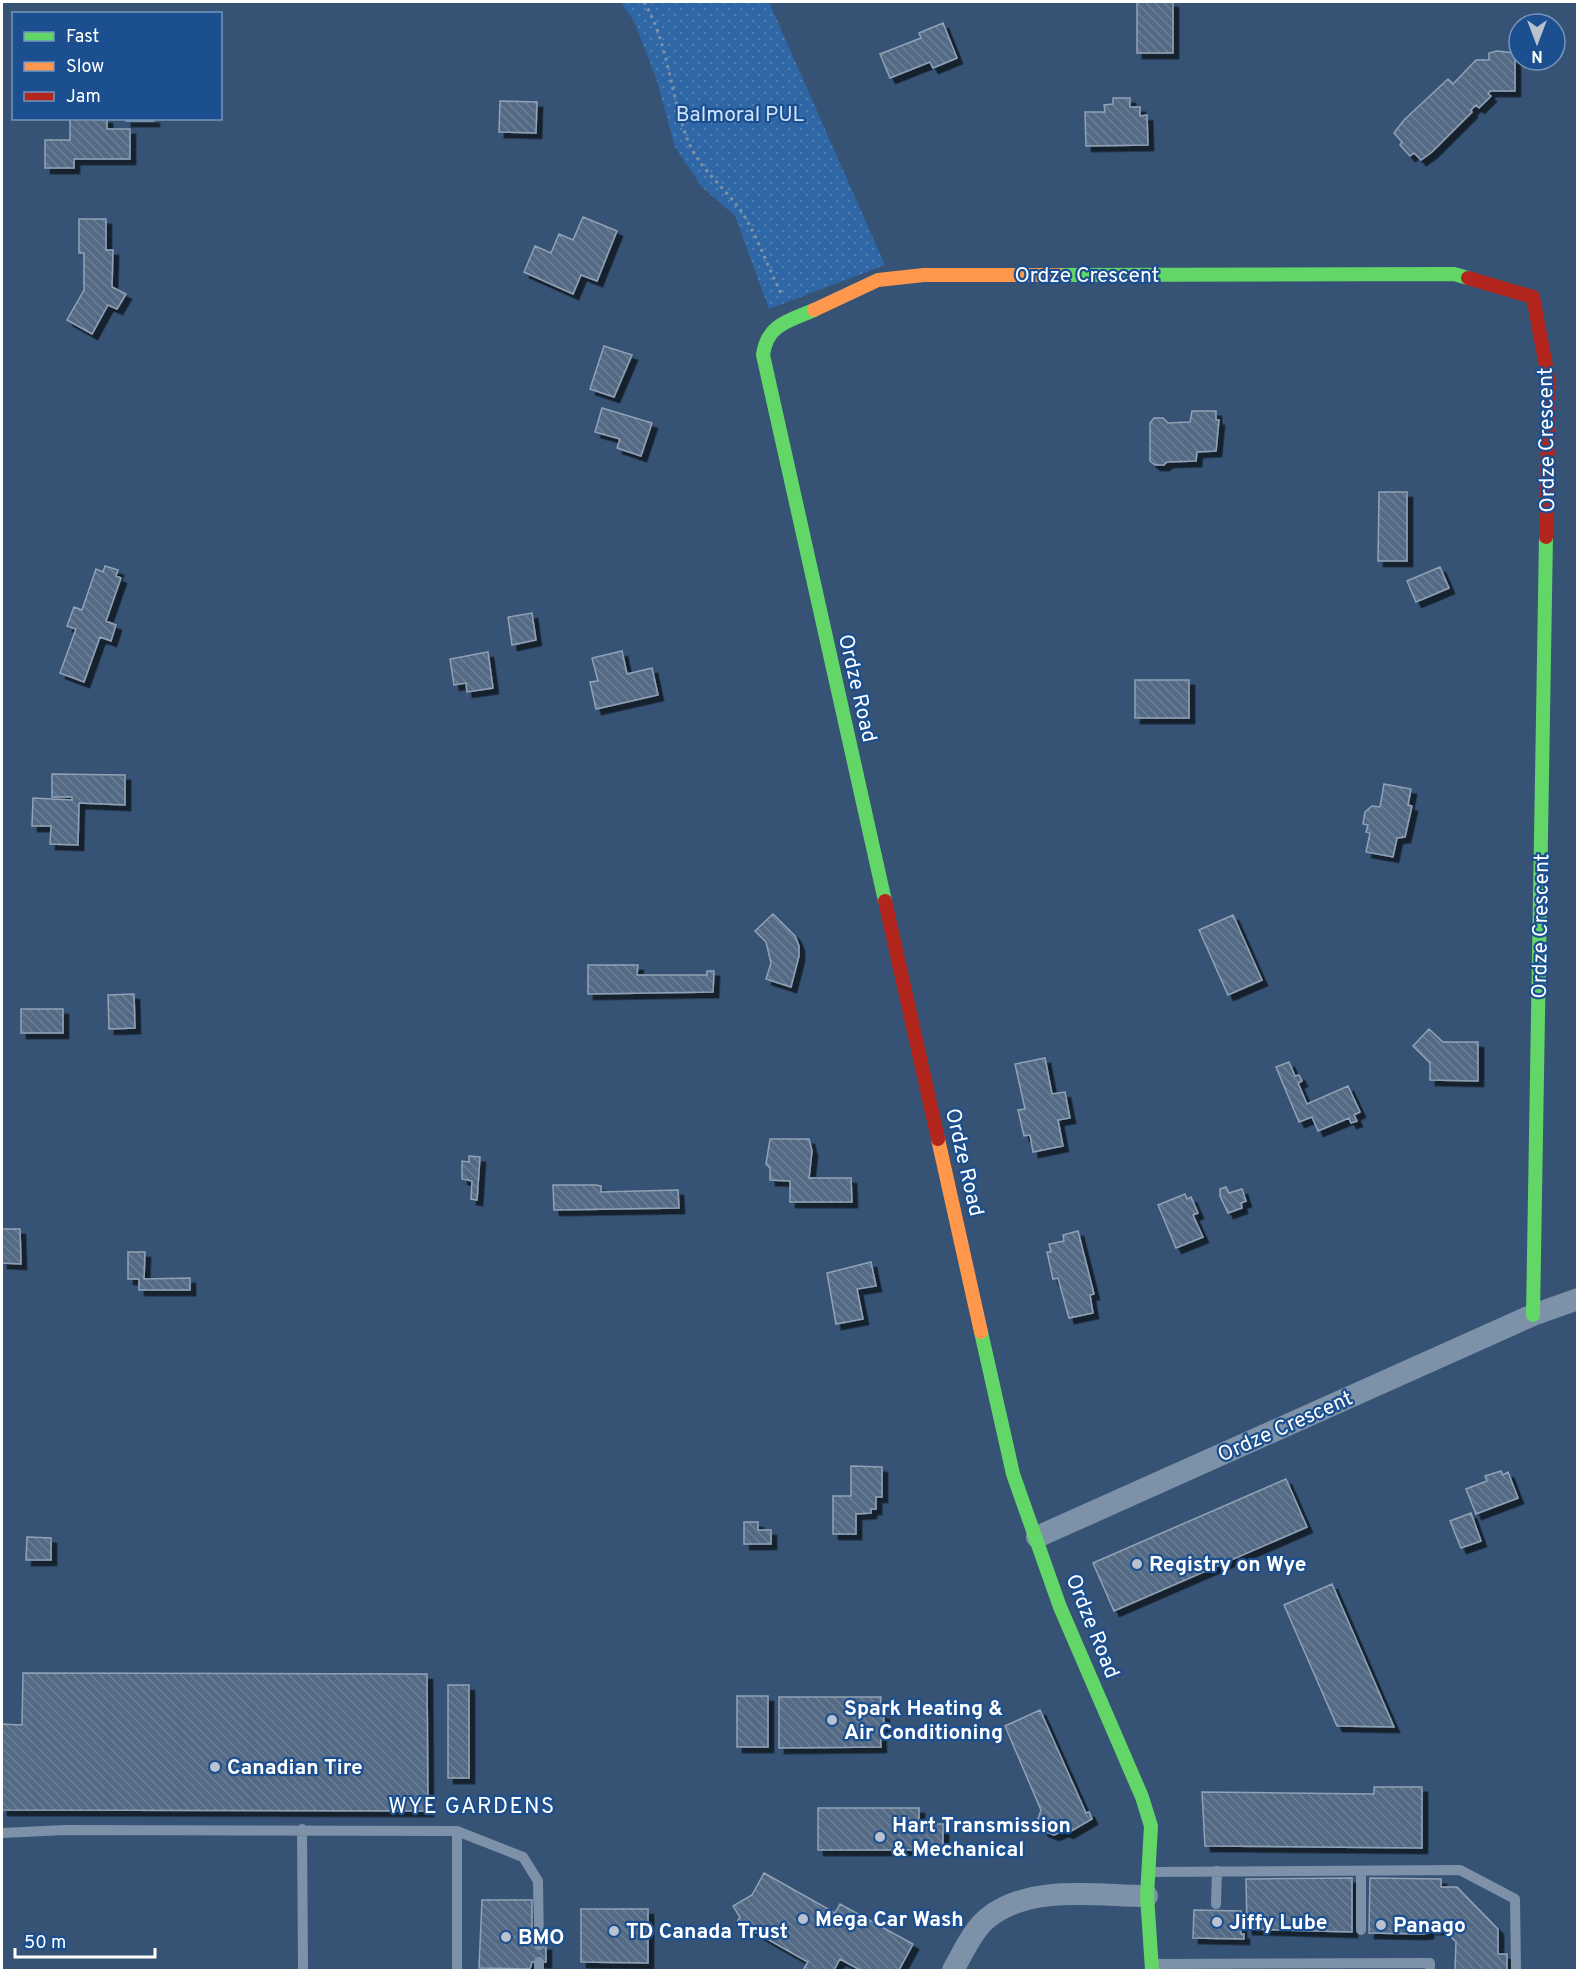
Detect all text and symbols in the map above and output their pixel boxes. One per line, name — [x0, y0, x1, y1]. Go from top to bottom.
legend — [12, 12, 222, 120]
north arrow — [1507, 12, 1567, 72]
text: Fast — [66, 26, 99, 49]
text: N — [1531, 45, 1543, 65]
text: Slow — [66, 56, 104, 79]
text: Jam — [66, 86, 101, 109]
park label: Balmoral PUL — [676, 102, 805, 129]
street label: Ordze Crescent — [1014, 263, 1160, 290]
street label: Ordze Crescent — [1533, 367, 1562, 513]
street label: Ordze Road — [831, 632, 882, 745]
street label: Ordze Crescent — [1527, 853, 1556, 999]
street label: Ordze Road — [938, 1106, 989, 1219]
street label: Ordze Crescent — [1214, 1386, 1357, 1469]
place label: Registry on Wye — [1149, 1552, 1307, 1579]
marker: Registry on Wye — [1130, 1557, 1144, 1571]
street label: Ordze Road — [1058, 1570, 1125, 1683]
place label: Spark Heating & Air Conditioning — [844, 1696, 1003, 1747]
marker: Spark Heating & Air Conditioning — [825, 1713, 839, 1727]
place label: Canadian Tire — [227, 1755, 363, 1782]
marker: Canadian Tire — [208, 1760, 222, 1774]
district label: WYE GARDENS — [388, 1794, 556, 1821]
place label: Hart Transmission & Mechanical — [892, 1813, 1071, 1864]
marker: Hart Transmission & Mechanical — [873, 1830, 887, 1844]
place label: Mega Car Wash — [815, 1907, 964, 1934]
place label: Jiffy Lube — [1229, 1910, 1328, 1937]
marker: Mega Car Wash — [796, 1912, 810, 1926]
place label: Panago — [1393, 1913, 1466, 1940]
marker: Jiffy Lube — [1210, 1915, 1224, 1929]
marker: Panago — [1374, 1918, 1388, 1932]
place label: TD Canada Trust — [626, 1919, 788, 1946]
scale bar — [15, 1921, 154, 1959]
marker: TD Canada Trust — [607, 1924, 621, 1938]
place label: BMO — [518, 1925, 565, 1952]
marker: BMO — [499, 1930, 513, 1944]
text: 50 m — [24, 1932, 66, 1955]

